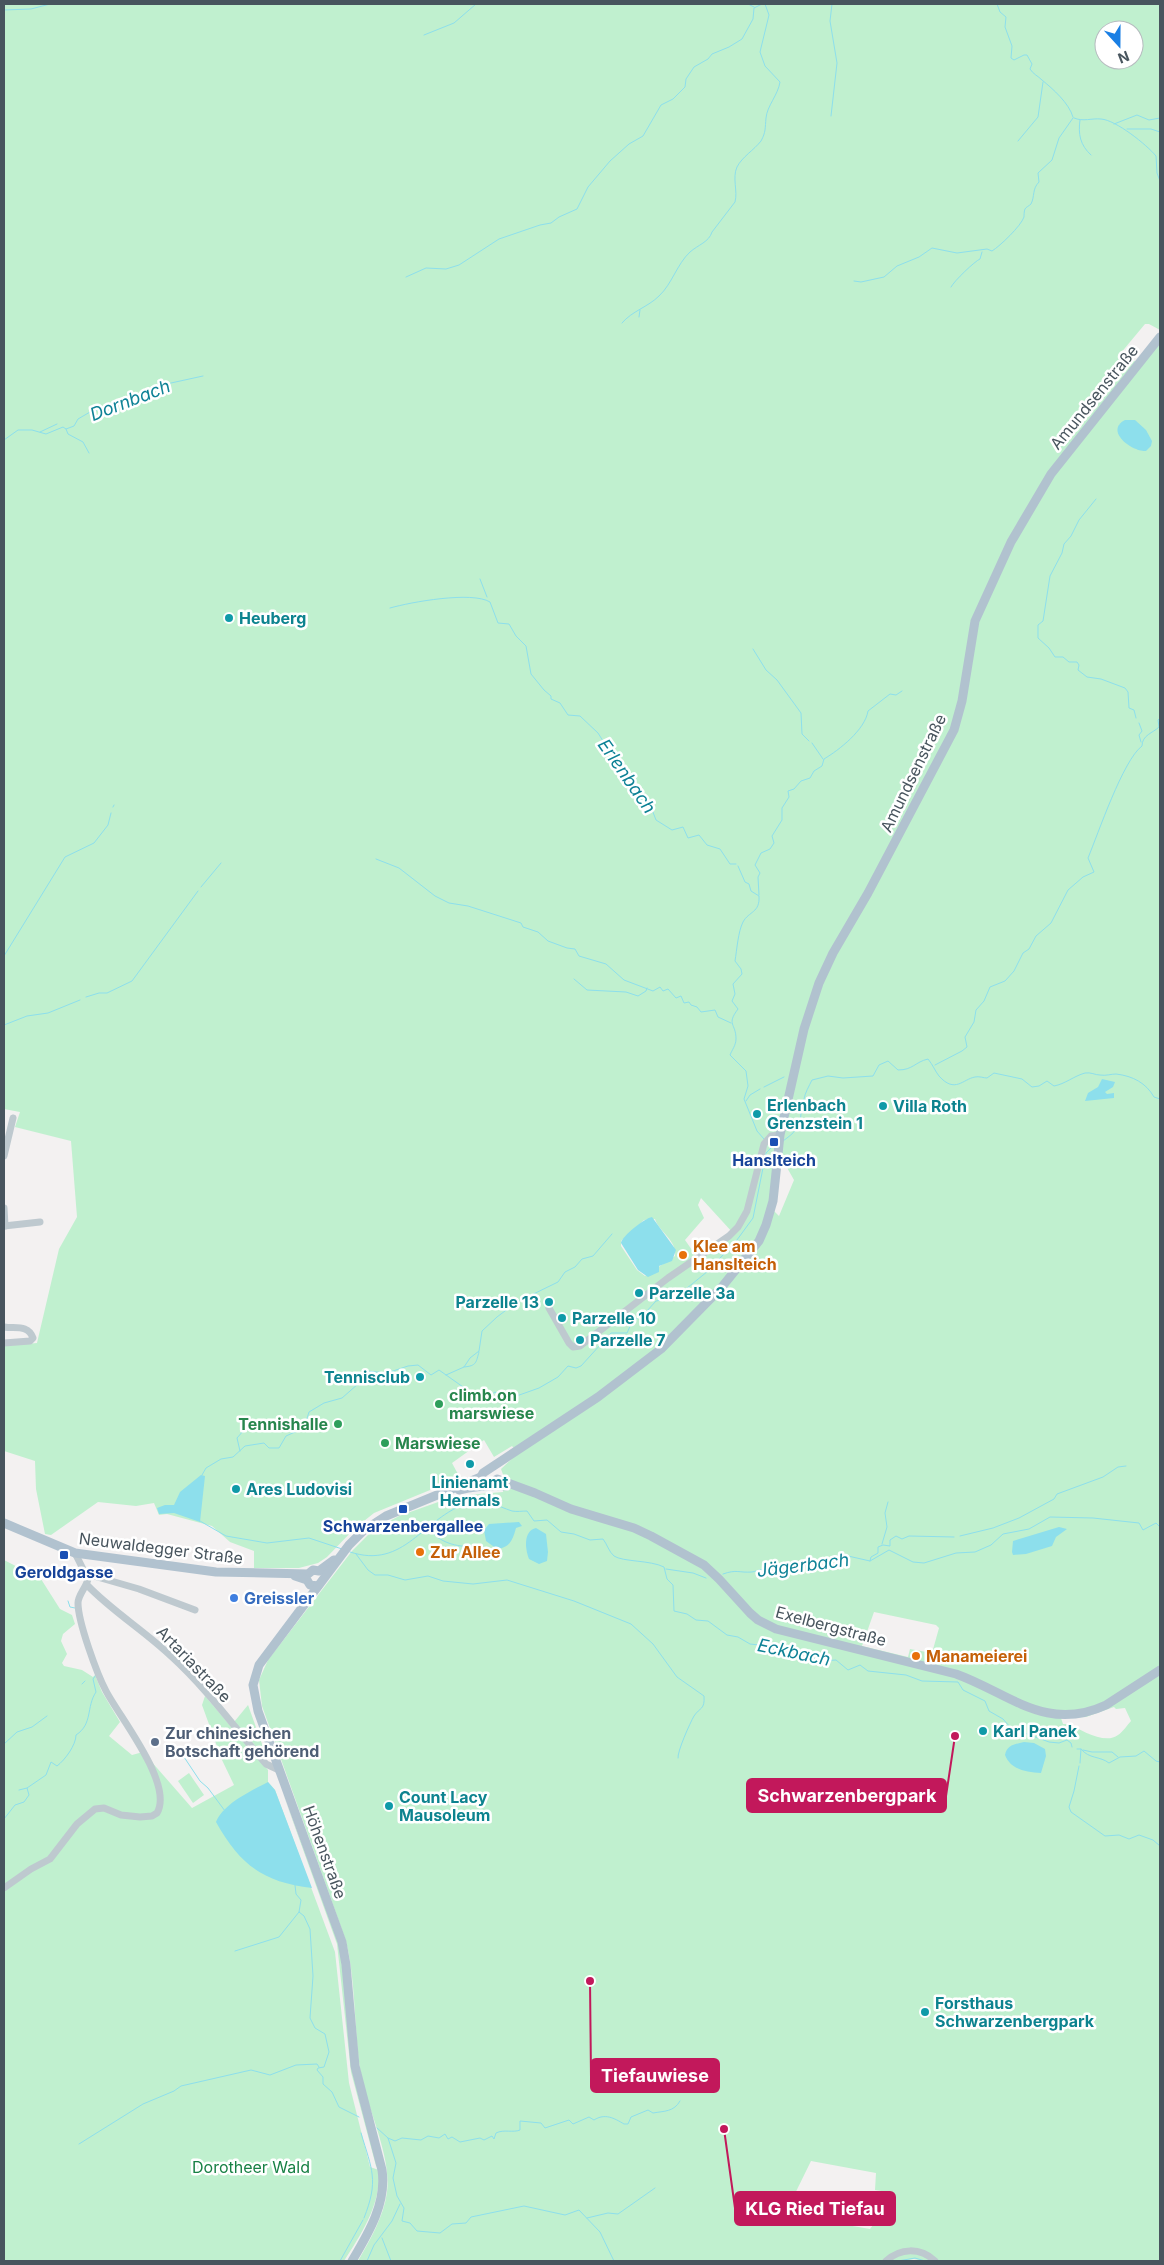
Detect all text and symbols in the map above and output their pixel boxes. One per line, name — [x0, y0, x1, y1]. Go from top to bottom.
north arrow — [1094, 20, 1144, 70]
text: N — [1116, 48, 1132, 67]
street label: Amundsenstraße — [1046, 341, 1142, 453]
water label: Dornbach — [87, 375, 173, 425]
place label: Heuberg — [239, 608, 306, 628]
marker: Heuberg — [223, 612, 235, 624]
street label: Amundsenstraße — [876, 711, 950, 835]
water label: Erlenbach — [594, 735, 660, 817]
place label: Erlenbach Grenzstein 1 — [767, 1095, 863, 1133]
place label: Villa Roth — [893, 1096, 967, 1116]
marker: Villa Roth — [877, 1100, 889, 1112]
marker: Erlenbach Grenzstein 1 — [751, 1108, 763, 1120]
marker: Hanslteich — [768, 1136, 780, 1148]
place label: Hanslteich — [732, 1150, 816, 1170]
place label: Klee am Hanslteich — [693, 1236, 777, 1274]
marker: Klee am Hanslteich — [677, 1249, 689, 1261]
place label: Parzelle 3a — [649, 1283, 735, 1303]
marker: Parzelle 3a — [633, 1287, 645, 1299]
place label: Parzelle 13 — [455, 1292, 539, 1312]
marker: Parzelle 13 — [543, 1296, 555, 1308]
place label: Parzelle 10 — [572, 1308, 656, 1328]
marker: Parzelle 10 — [556, 1312, 568, 1324]
place label: Parzelle 7 — [590, 1330, 666, 1350]
marker: Parzelle 7 — [574, 1334, 586, 1346]
place label: Tennisclub — [324, 1367, 410, 1387]
marker: Tennisclub — [414, 1371, 426, 1383]
place label: climb.on marswiese — [449, 1385, 534, 1423]
marker: climb.on marswiese — [433, 1398, 445, 1410]
place label: Tennishalle — [238, 1414, 328, 1434]
marker: Tennishalle — [332, 1418, 344, 1430]
place label: Marswiese — [395, 1433, 481, 1453]
marker: Marswiese — [379, 1437, 391, 1449]
marker: Linienamt Hernals — [464, 1458, 476, 1470]
place label: Linienamt Hernals — [432, 1472, 509, 1510]
place label: Ares Ludovisi — [246, 1479, 352, 1499]
marker: Ares Ludovisi — [230, 1483, 242, 1495]
marker: Schwarzenbergallee — [397, 1503, 409, 1515]
place label: Schwarzenbergallee — [323, 1516, 483, 1536]
street label: Neuwaldegger Straße — [78, 1528, 244, 1568]
place label: Zur Allee — [430, 1542, 501, 1562]
marker: Zur Allee — [414, 1546, 426, 1558]
marker: Geroldgasse — [58, 1549, 70, 1561]
water label: Jägerbach — [756, 1549, 850, 1581]
place label: Geroldgasse — [15, 1562, 113, 1582]
place label: Greissler — [244, 1588, 315, 1608]
marker: Greissler — [228, 1592, 240, 1604]
street label: Exelbergstraße — [773, 1602, 889, 1650]
street label: Artariastraße — [153, 1622, 235, 1706]
water label: Eckbach — [756, 1634, 832, 1670]
place label: Manameierei — [926, 1646, 1027, 1666]
marker: Manameierei — [910, 1650, 922, 1662]
place label: Karl Panek — [993, 1721, 1078, 1741]
place label: Zur chinesichen Botschaft gehörend — [165, 1723, 319, 1761]
marker: Karl Panek — [977, 1725, 989, 1737]
marker: Zur chinesichen Botschaft gehörend — [149, 1736, 161, 1748]
callout: Schwarzenbergpark — [747, 1779, 946, 1812]
text: Schwarzenbergpark — [758, 1785, 937, 1806]
place label: Count Lacy Mausoleum — [399, 1787, 490, 1825]
marker: Count Lacy Mausoleum — [383, 1800, 395, 1812]
street label: Höhenstraße — [299, 1803, 351, 1901]
place label: Forsthaus Schwarzenbergpark — [935, 1993, 1095, 2031]
marker: Forsthaus Schwarzenbergpark — [919, 2006, 931, 2018]
callout: Tiefauwiese — [591, 2059, 719, 2092]
text: Tiefauwiese — [601, 2065, 709, 2086]
park label: Dorotheer Wald — [192, 2157, 310, 2177]
callout: KLG Ried Tiefau — [735, 2192, 895, 2225]
text: KLG Ried Tiefau — [745, 2198, 885, 2219]

